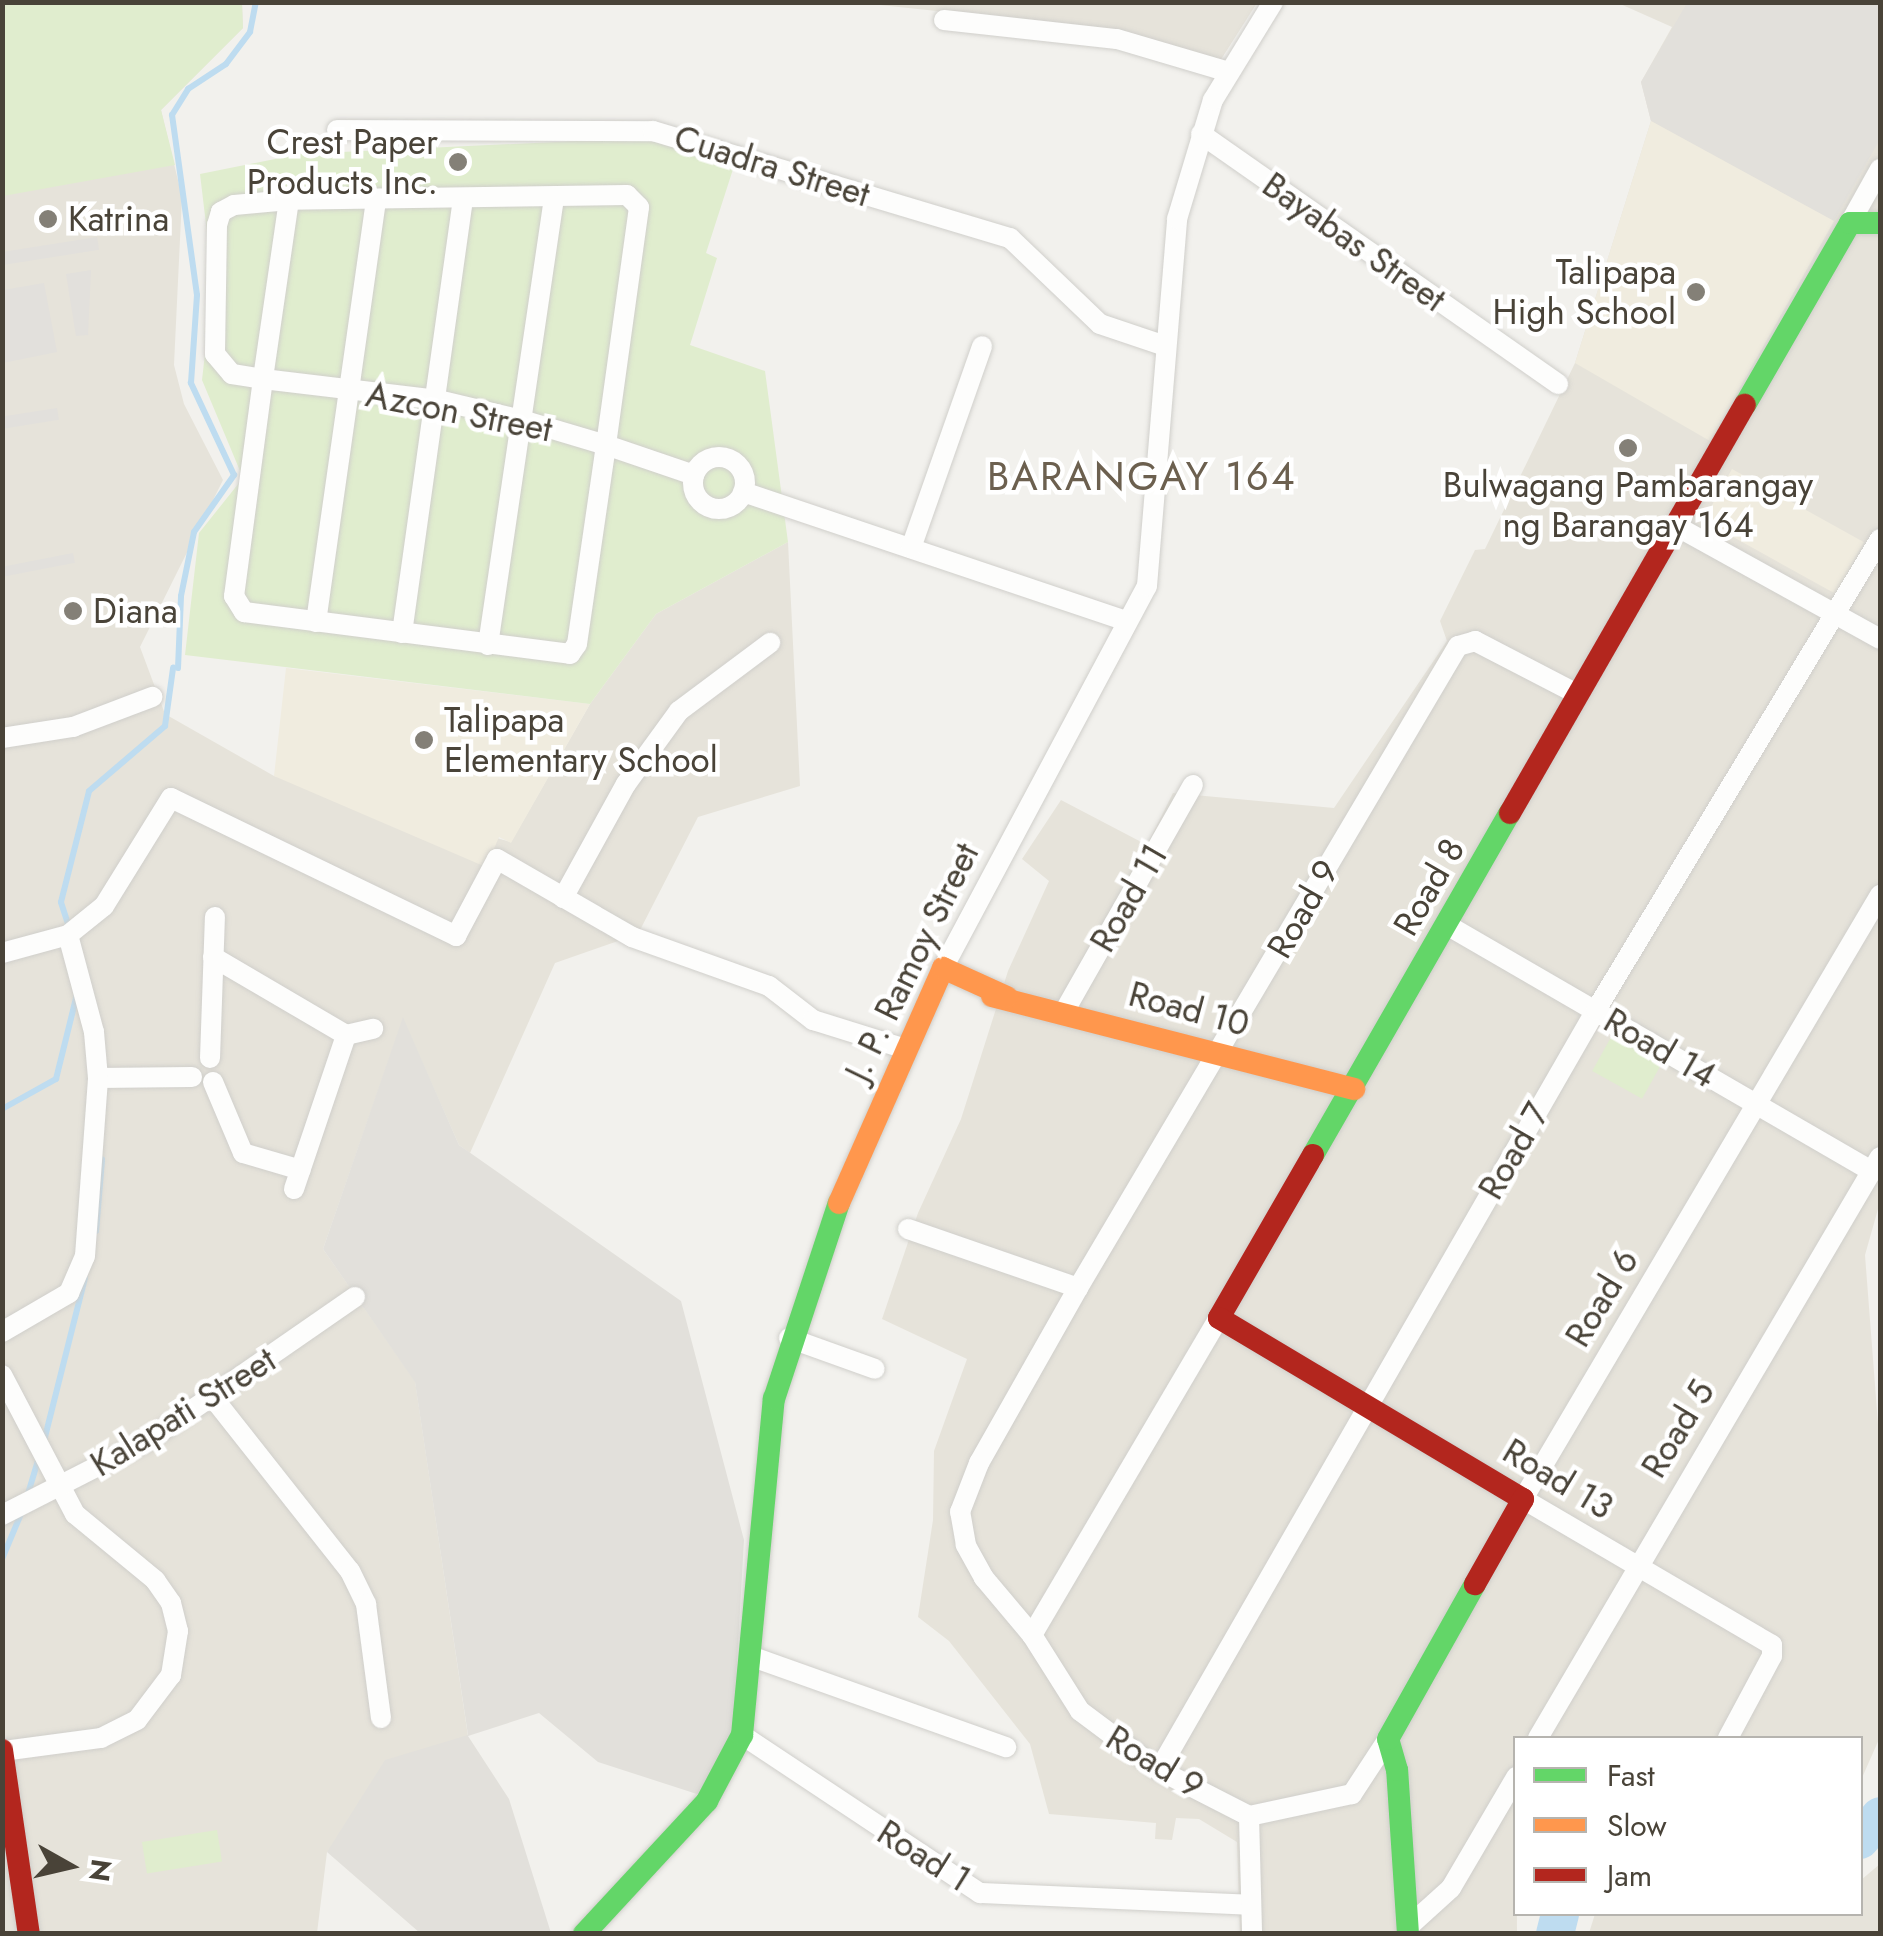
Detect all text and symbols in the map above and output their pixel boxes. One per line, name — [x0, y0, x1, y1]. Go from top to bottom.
street label: Cuadra Street — [669, 116, 875, 216]
place label: Crest Paper Products Inc. — [247, 121, 438, 203]
marker: Crest Paper Products Inc. — [447, 151, 469, 173]
street label: Bayabas Street — [1255, 164, 1453, 320]
place label: Katrina — [68, 198, 169, 240]
marker: Katrina — [37, 208, 59, 230]
place label: Talipapa High School — [1492, 251, 1676, 333]
marker: Talipapa High School — [1685, 281, 1707, 303]
street label: Azcon Street — [362, 373, 556, 451]
marker: Bulwagang Pambarangay ng Barangay 164 — [1617, 437, 1639, 459]
district label: BARANGAY 164 — [987, 452, 1297, 500]
place label: Bulwagang Pambarangay ng Barangay 164 — [1443, 464, 1813, 546]
place label: Diana — [93, 590, 178, 632]
marker: Diana — [62, 600, 84, 622]
place label: Talipapa Elementary School — [444, 699, 718, 781]
marker: Talipapa Elementary School — [413, 729, 435, 751]
street label: Road 8 — [1385, 831, 1473, 943]
street label: J. P. Ramoy Street — [836, 836, 988, 1088]
street label: Road 11 — [1081, 837, 1177, 959]
street label: Road 9 — [1258, 853, 1348, 965]
street label: Road 10 — [1124, 973, 1254, 1045]
street label: Road 14 — [1597, 999, 1723, 1097]
street label: Road 7 — [1470, 1095, 1558, 1207]
street label: Road 6 — [1557, 1242, 1647, 1354]
street label: Kalapati Street — [83, 1339, 283, 1485]
street label: Road 5 — [1633, 1373, 1723, 1485]
street label: Road 13 — [1495, 1430, 1621, 1528]
street label: Road 9 — [1099, 1717, 1211, 1807]
legend — [1513, 1736, 1863, 1916]
text: Fast — [1607, 1754, 1655, 1797]
text: Slow — [1607, 1804, 1667, 1847]
street label: Road 1 — [870, 1811, 978, 1901]
north arrow — [20, 1816, 120, 1916]
text: Jam — [1607, 1854, 1652, 1897]
text: N — [78, 1856, 122, 1884]

